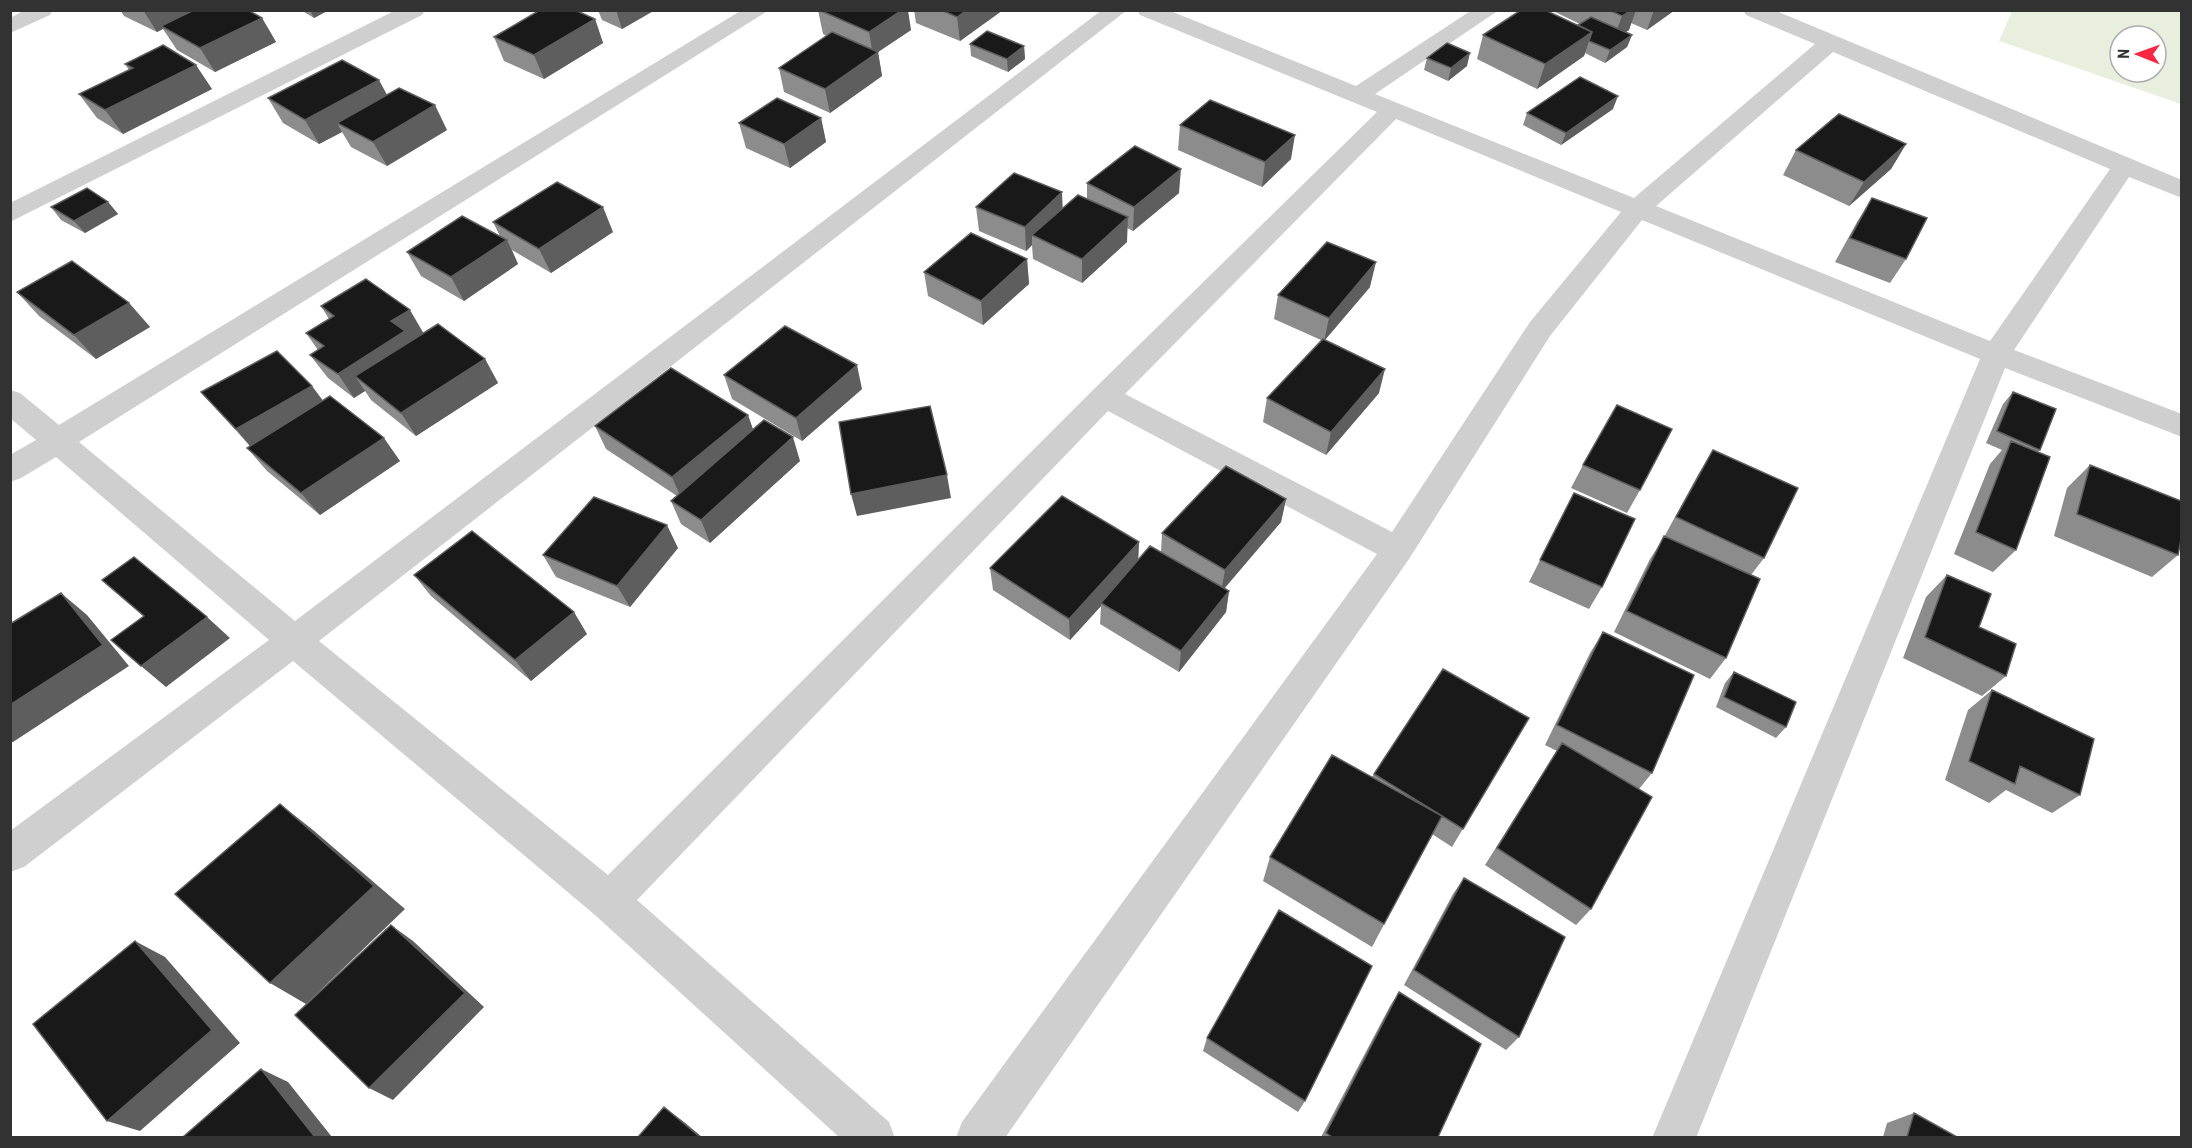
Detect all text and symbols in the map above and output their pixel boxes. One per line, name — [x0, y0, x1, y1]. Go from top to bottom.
north arrow — [2108, 24, 2168, 84]
text: N — [2114, 49, 2133, 59]

